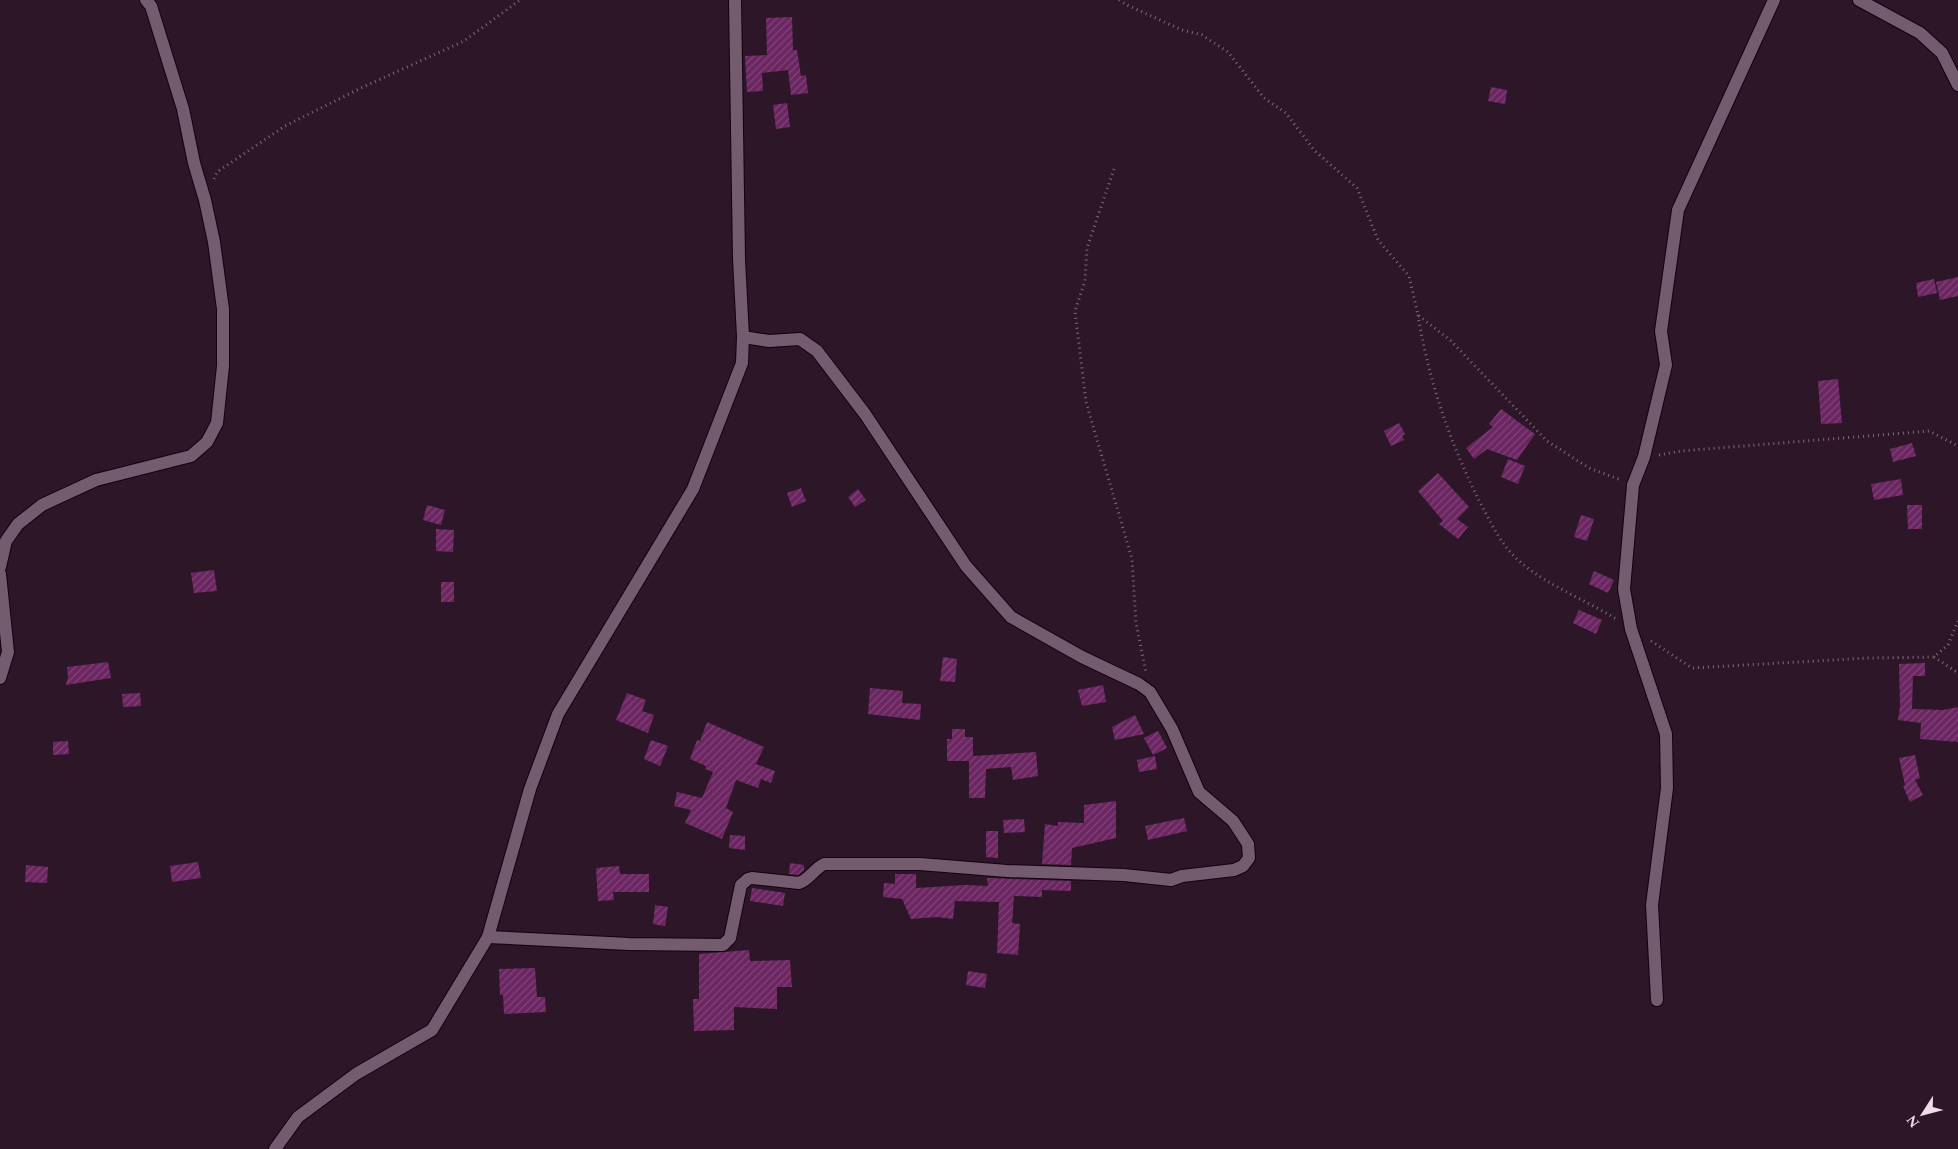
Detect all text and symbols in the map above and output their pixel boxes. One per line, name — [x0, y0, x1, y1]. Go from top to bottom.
north arrow — [1898, 1089, 1948, 1139]
text: N — [1901, 1111, 1925, 1132]

